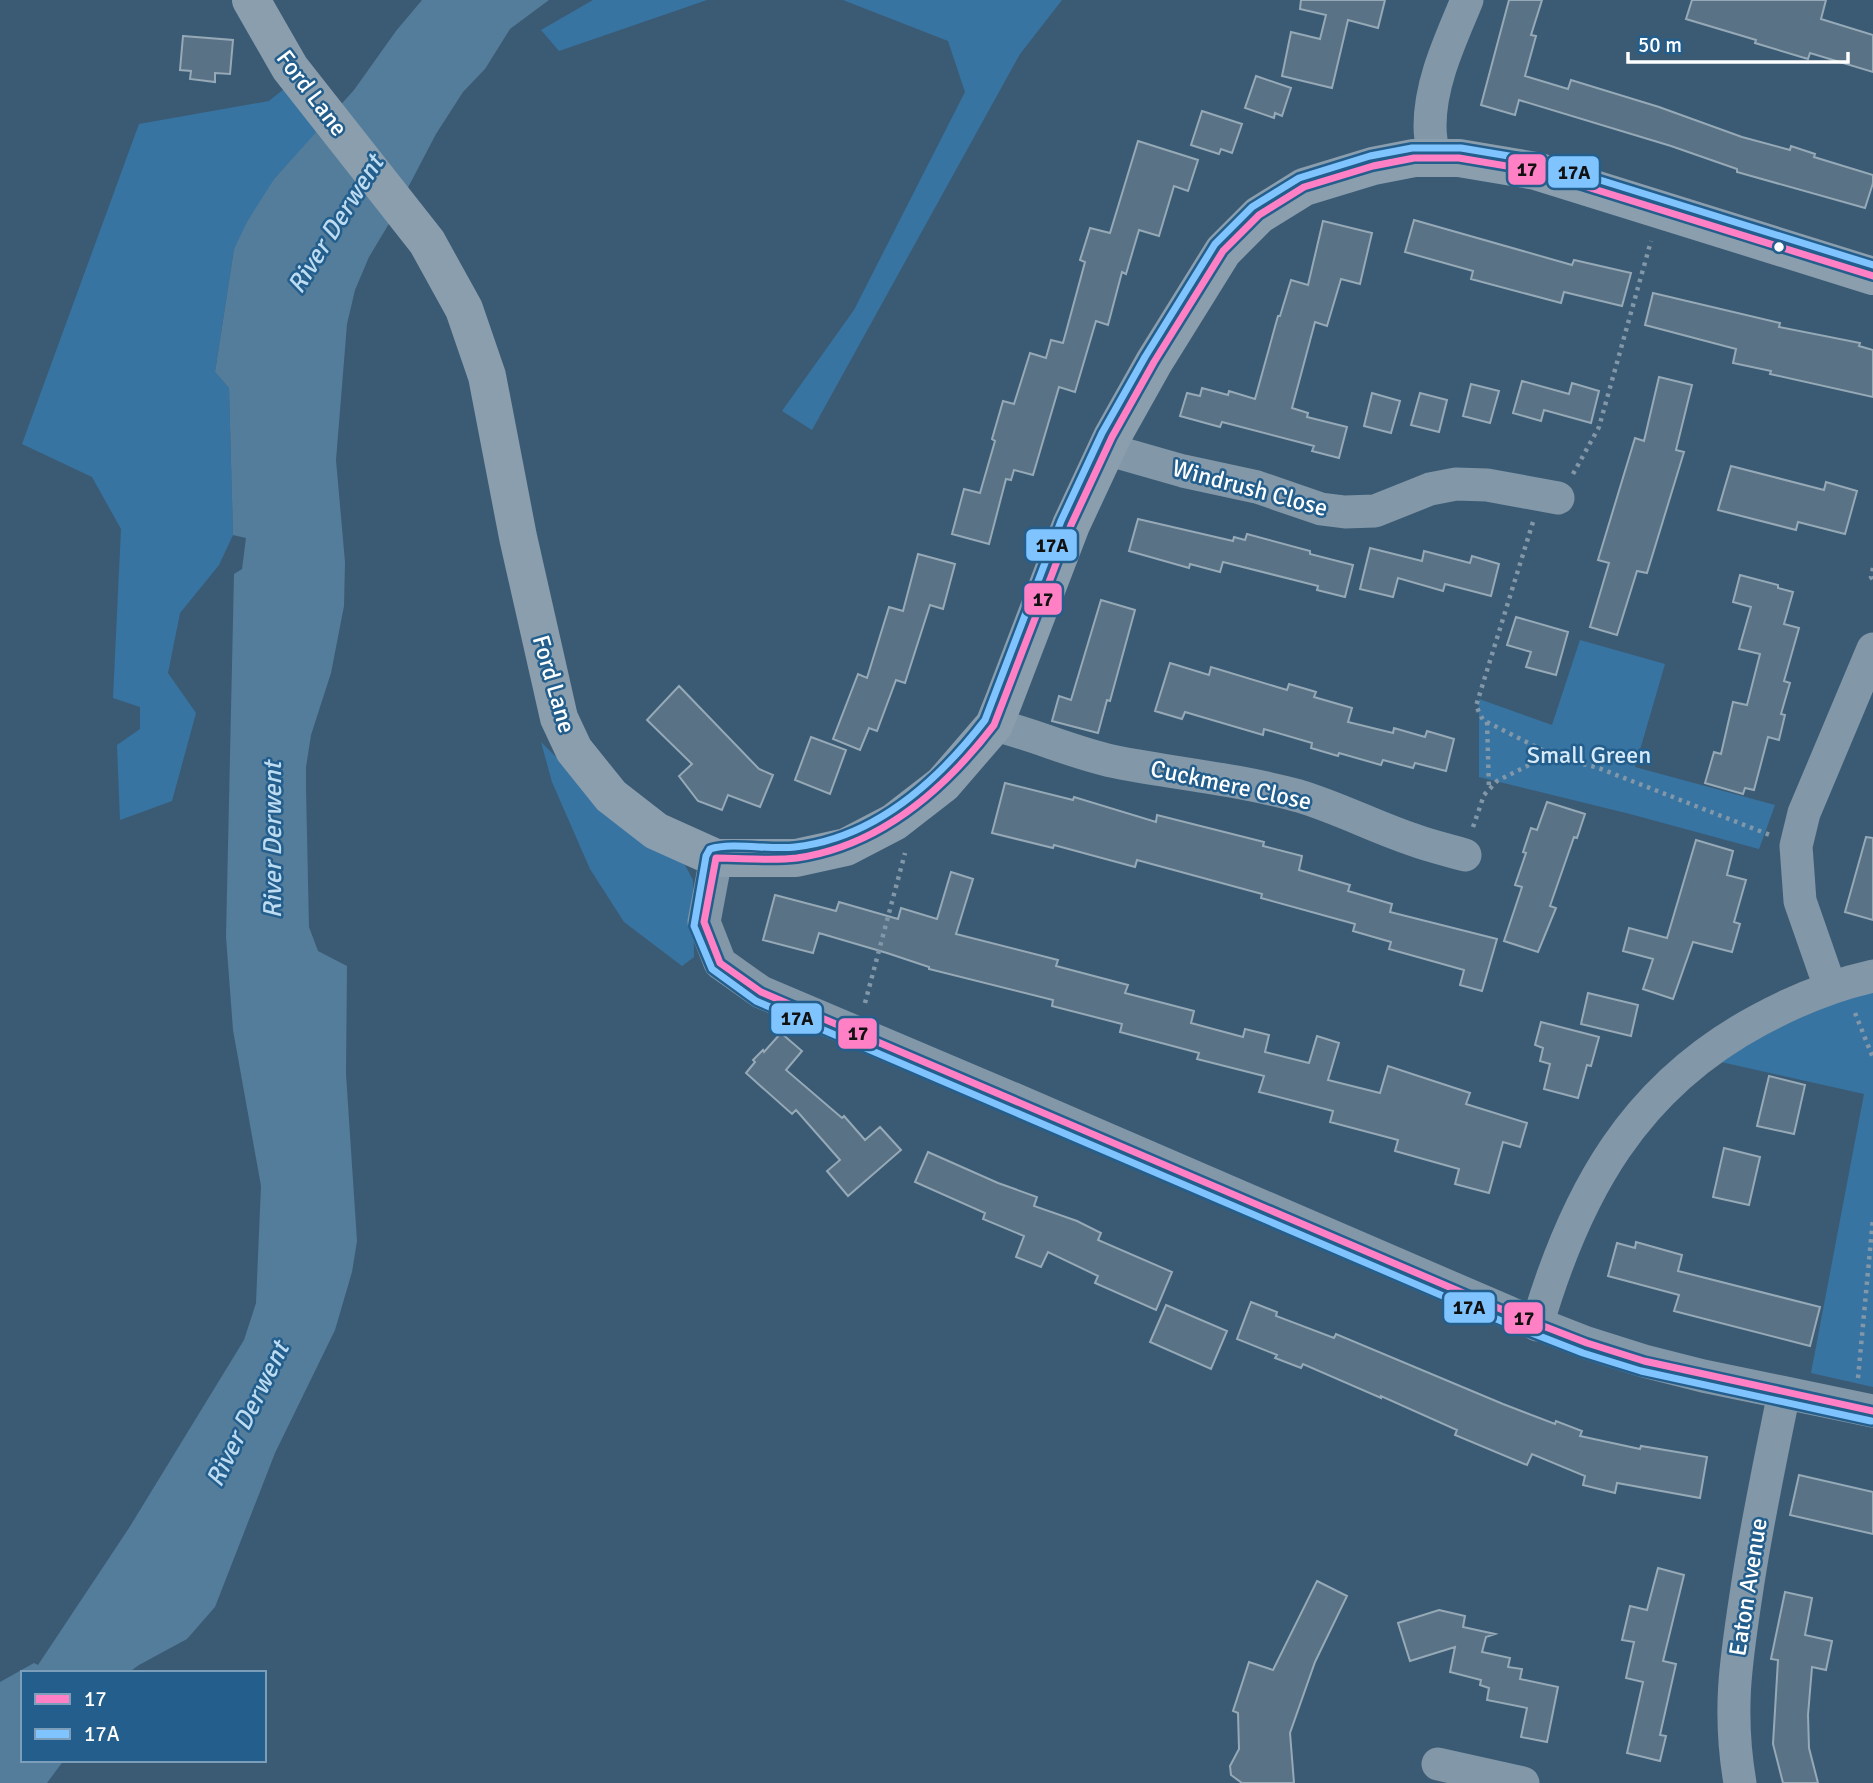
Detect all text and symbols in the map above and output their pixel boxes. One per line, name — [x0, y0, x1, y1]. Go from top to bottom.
scale bar — [1628, 21, 1848, 65]
text: 50 m — [1638, 32, 1682, 58]
street label: Ford Lane — [270, 44, 354, 142]
water label: River Derwent — [281, 147, 393, 300]
line badge: 17 — [1507, 153, 1547, 186]
line badge: 17A — [1547, 155, 1600, 189]
text: 17 — [1517, 158, 1537, 182]
text: 17A — [1558, 161, 1590, 185]
unlabelled marker — [1772, 240, 1786, 254]
street label: Windrush Close — [1169, 453, 1331, 523]
line badge: 17A — [1025, 528, 1078, 562]
text: 17A — [1036, 534, 1068, 558]
line badge: 17 — [1023, 582, 1063, 616]
text: 17 — [1033, 588, 1053, 612]
street label: Ford Lane — [526, 632, 582, 736]
park label: Small Green — [1527, 740, 1651, 770]
street label: Cuckmere Close — [1148, 753, 1314, 817]
water label: River Derwent — [257, 759, 289, 918]
line badge: 17A — [770, 1002, 823, 1035]
text: 17A — [781, 1007, 813, 1031]
line badge: 17 — [837, 1017, 878, 1050]
text: 17 — [848, 1022, 868, 1046]
line badge: 17A — [1443, 1291, 1496, 1324]
text: 17A — [1453, 1296, 1485, 1320]
line badge: 17 — [1503, 1301, 1544, 1335]
text: 17 — [1514, 1307, 1534, 1331]
water label: River Derwent — [199, 1334, 298, 1492]
street label: Eaton Avenue — [1722, 1516, 1774, 1658]
legend — [21, 1671, 266, 1762]
text: 17 — [84, 1686, 107, 1712]
text: 17A — [84, 1721, 120, 1747]

